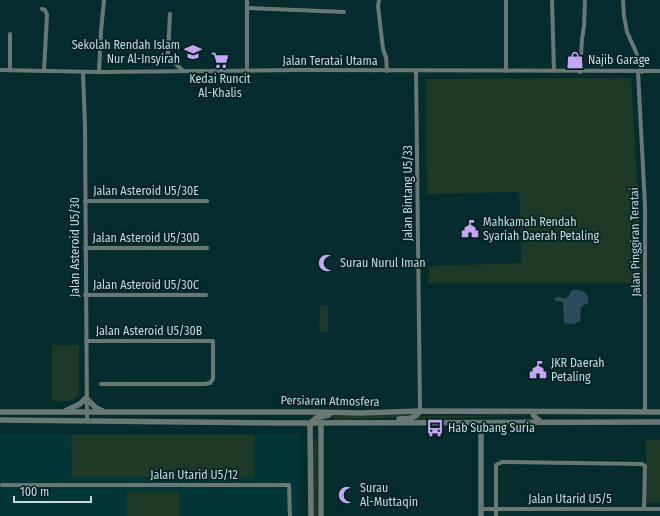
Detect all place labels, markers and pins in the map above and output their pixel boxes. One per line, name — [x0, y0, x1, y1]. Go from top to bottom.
place label: Sekolah Rendah Islam Nur Al-Insyirah — [72, 38, 180, 66]
school or university icon: Sekolah Rendah Islam Nur Al-Insyirah — [183, 42, 203, 62]
supermarket icon: Kedai Runcit Al-Khalis — [210, 50, 230, 70]
shop icon: Najib Garage — [565, 50, 585, 70]
place label: Najib Garage — [588, 53, 650, 67]
place label: Kedai Runcit Al-Khalis — [189, 72, 251, 100]
place label: Mahkamah Rendah Syariah Daerah Petaling — [483, 215, 600, 243]
public building icon: Mahkamah Rendah Syariah Daerah Petaling — [460, 219, 480, 239]
mosque icon: Surau Nurul Iman — [317, 253, 337, 273]
place label: Surau Nurul Iman — [340, 256, 426, 270]
place label: JKR Daerah Petaling — [551, 356, 605, 384]
public building icon: JKR Daerah Petaling — [528, 360, 548, 380]
bus stop icon: Hab Subang Suria — [425, 418, 445, 438]
place label: Hab Subang Suria — [448, 421, 535, 435]
place label: Surau Al-Muttaqin — [360, 481, 418, 509]
mosque icon: Surau Al-Muttaqin — [337, 485, 357, 505]

